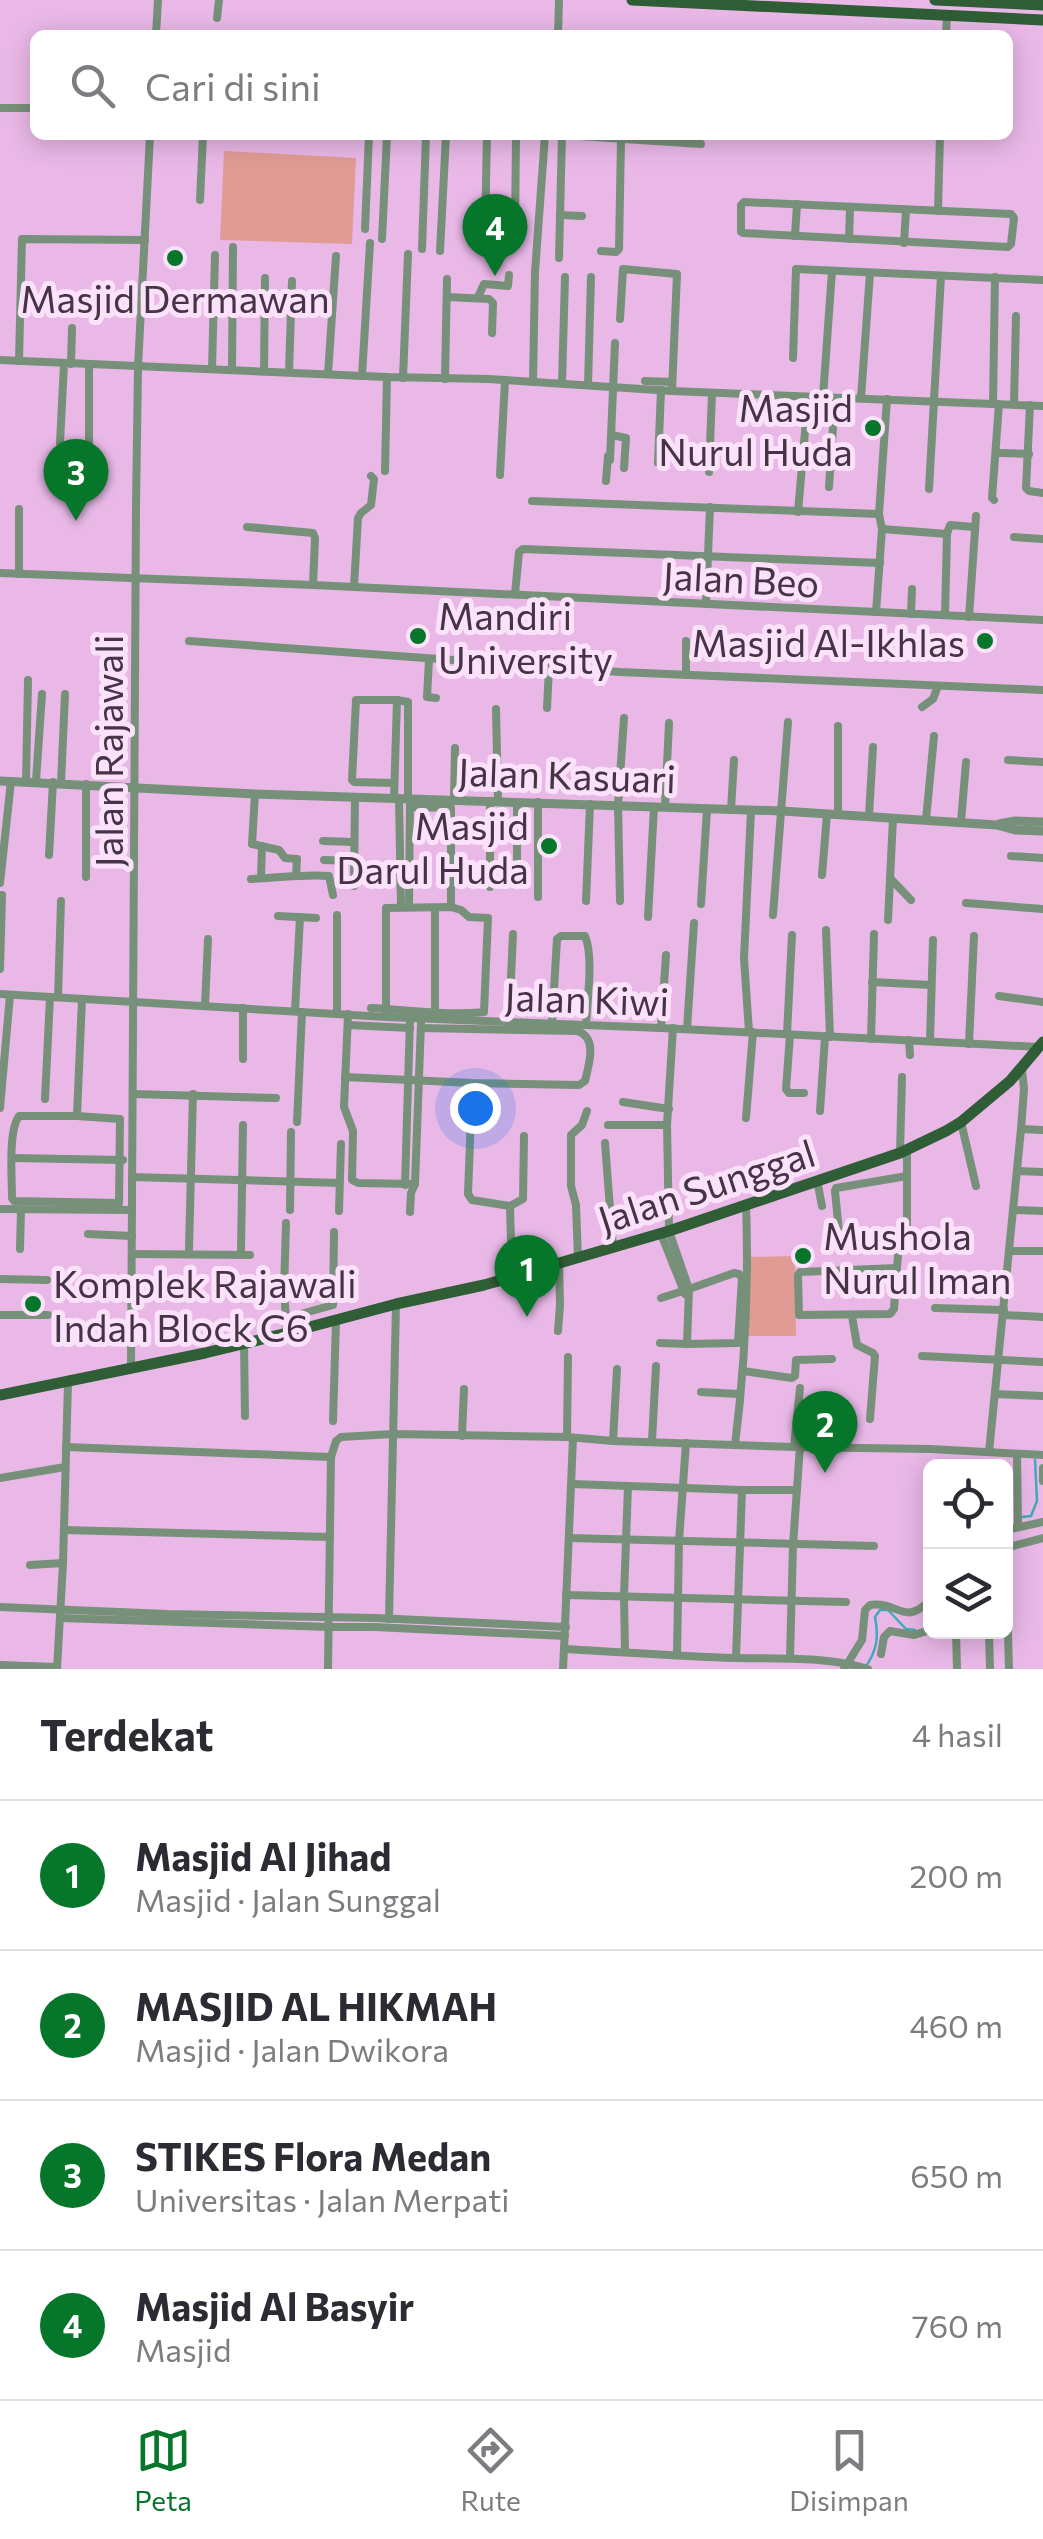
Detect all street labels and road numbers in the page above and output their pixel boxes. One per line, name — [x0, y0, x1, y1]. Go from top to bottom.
street label: Jalan Beo — [661, 550, 821, 606]
street label: Jalan Rajawali — [84, 634, 131, 868]
street label: Jalan Kasuari — [457, 747, 677, 801]
street label: Jalan Kiwi — [504, 972, 670, 1024]
street label: Jalan Sunggal — [592, 1128, 820, 1242]

